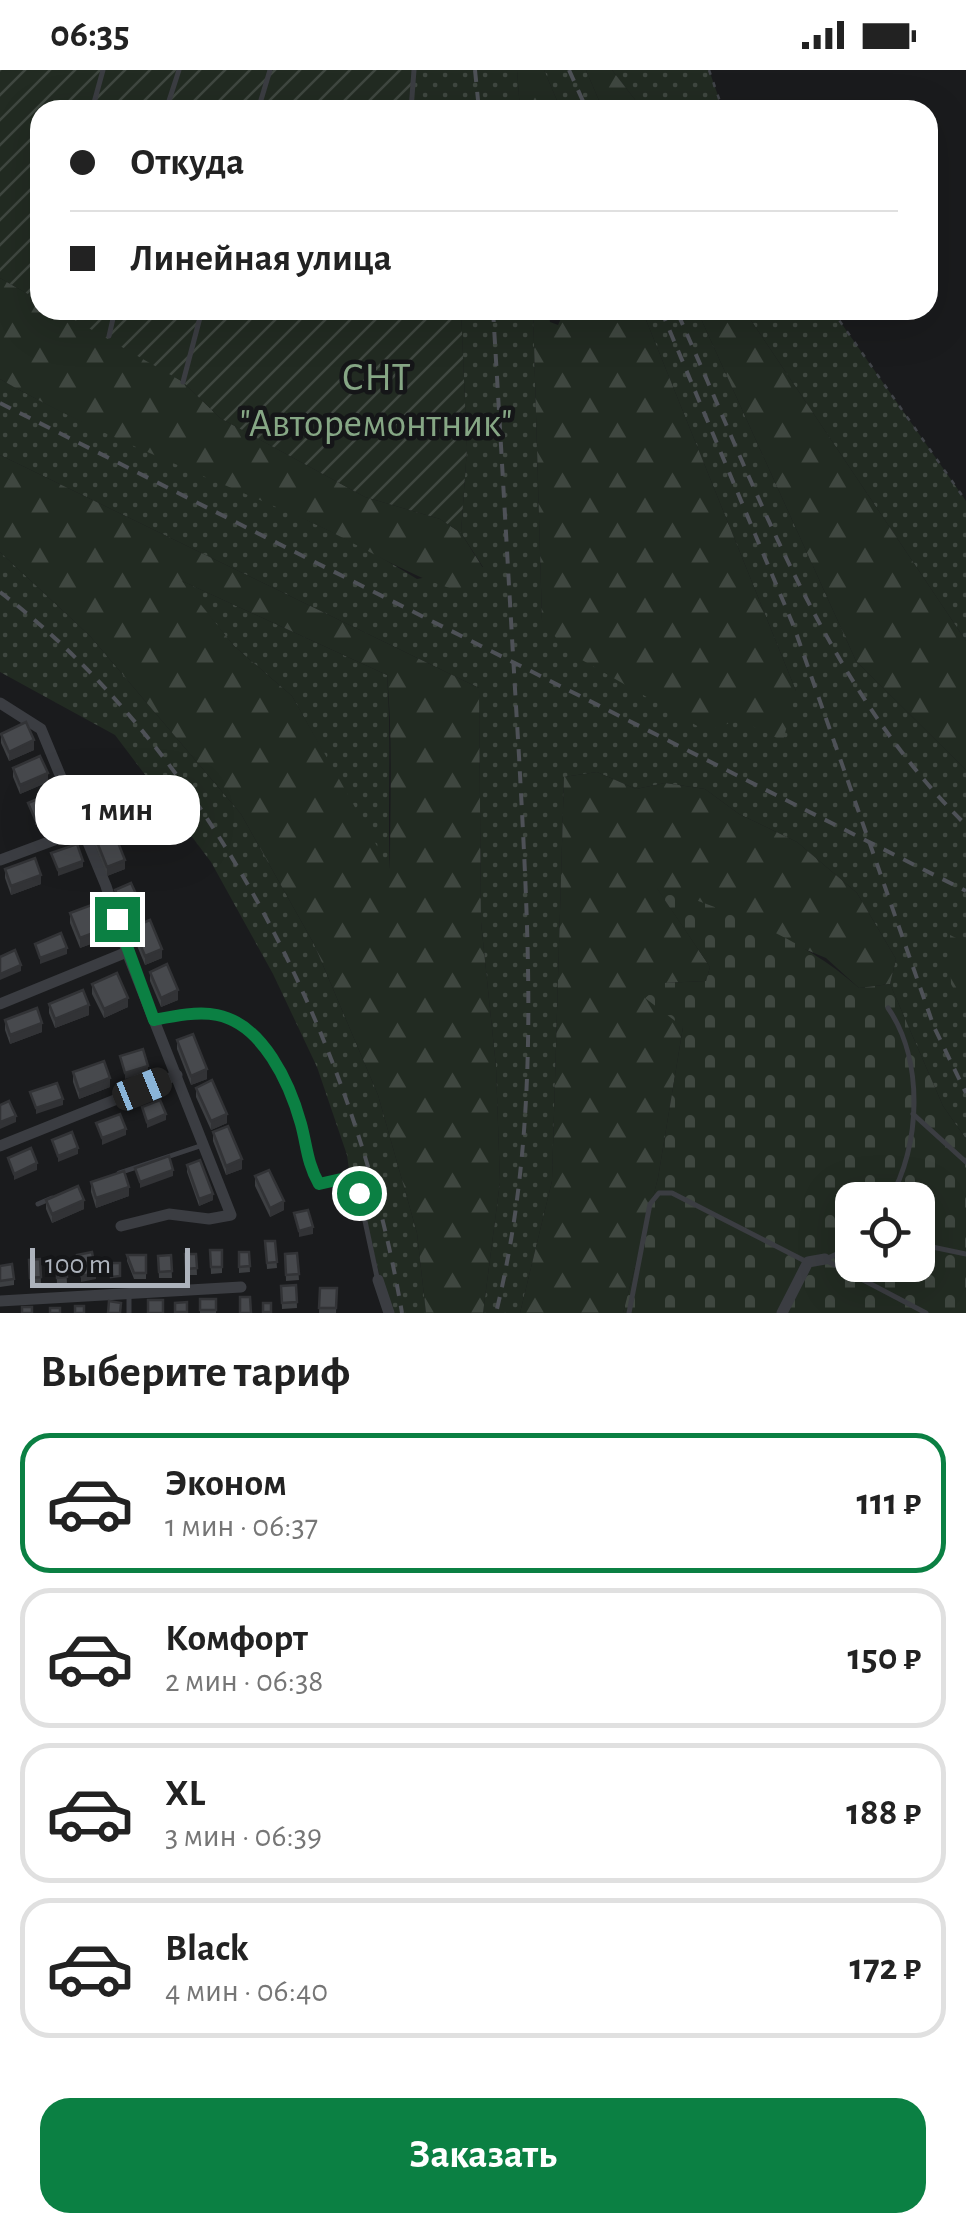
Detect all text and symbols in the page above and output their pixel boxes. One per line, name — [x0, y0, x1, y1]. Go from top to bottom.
text: 06:35 — [50, 16, 130, 54]
text: Откуда — [130, 144, 244, 182]
text: Линейная улица — [130, 240, 392, 278]
park label: СНТ "Авторемонтник" — [240, 358, 512, 444]
callout: 1 мин — [34, 774, 200, 844]
text: 1 мин — [82, 794, 153, 826]
route end — [95, 897, 140, 942]
car — [109, 1064, 175, 1114]
route start — [337, 1171, 382, 1216]
map controls — [835, 1182, 935, 1282]
button: locate — [835, 1182, 935, 1282]
scale bar — [30, 1243, 190, 1288]
text: 100 m — [45, 1251, 111, 1279]
text: Выберите тариф — [40, 1350, 350, 1395]
icon: car — [45, 1458, 135, 1548]
text: Эконом — [165, 1465, 287, 1503]
text: 111 ₽ — [856, 1484, 921, 1522]
text: 1 мин · 06:37 — [165, 1510, 318, 1542]
icon: car — [45, 1613, 135, 1703]
text: Комфорт — [165, 1620, 308, 1658]
text: 150 ₽ — [848, 1639, 921, 1677]
text: 2 мин · 06:38 — [165, 1665, 324, 1697]
icon: car — [45, 1768, 135, 1858]
text: XL — [165, 1775, 205, 1813]
text: 188 ₽ — [846, 1794, 921, 1832]
text: 3 мин · 06:39 — [165, 1820, 322, 1852]
icon: car — [45, 1923, 135, 2013]
text: Black — [165, 1930, 249, 1968]
text: 172 ₽ — [849, 1949, 921, 1987]
text: 4 мин · 06:40 — [165, 1975, 328, 2007]
button: Заказать — [40, 2098, 926, 2213]

